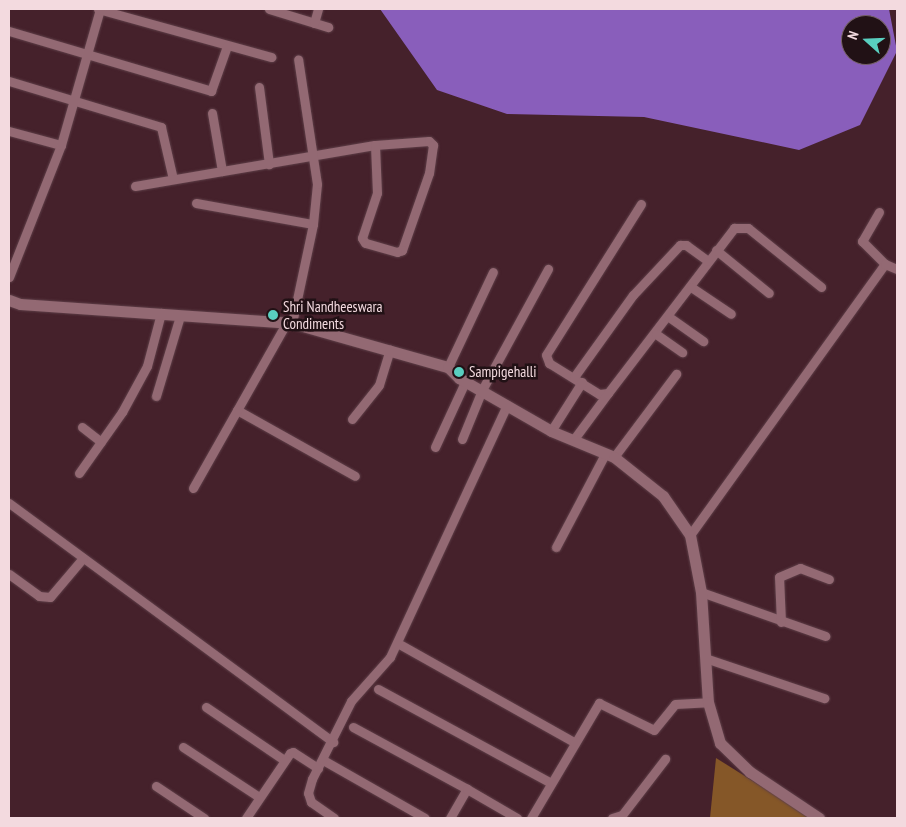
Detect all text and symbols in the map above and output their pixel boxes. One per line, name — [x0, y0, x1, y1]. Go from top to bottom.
north arrow — [841, 15, 891, 65]
text: N — [843, 29, 863, 42]
place label: Shri Nandheeswara Condiments — [283, 297, 383, 332]
marker: Shri Nandheeswara Condiments — [267, 309, 279, 321]
place label: Sampigehalli — [469, 363, 536, 381]
marker: Sampigehalli — [453, 366, 465, 378]

